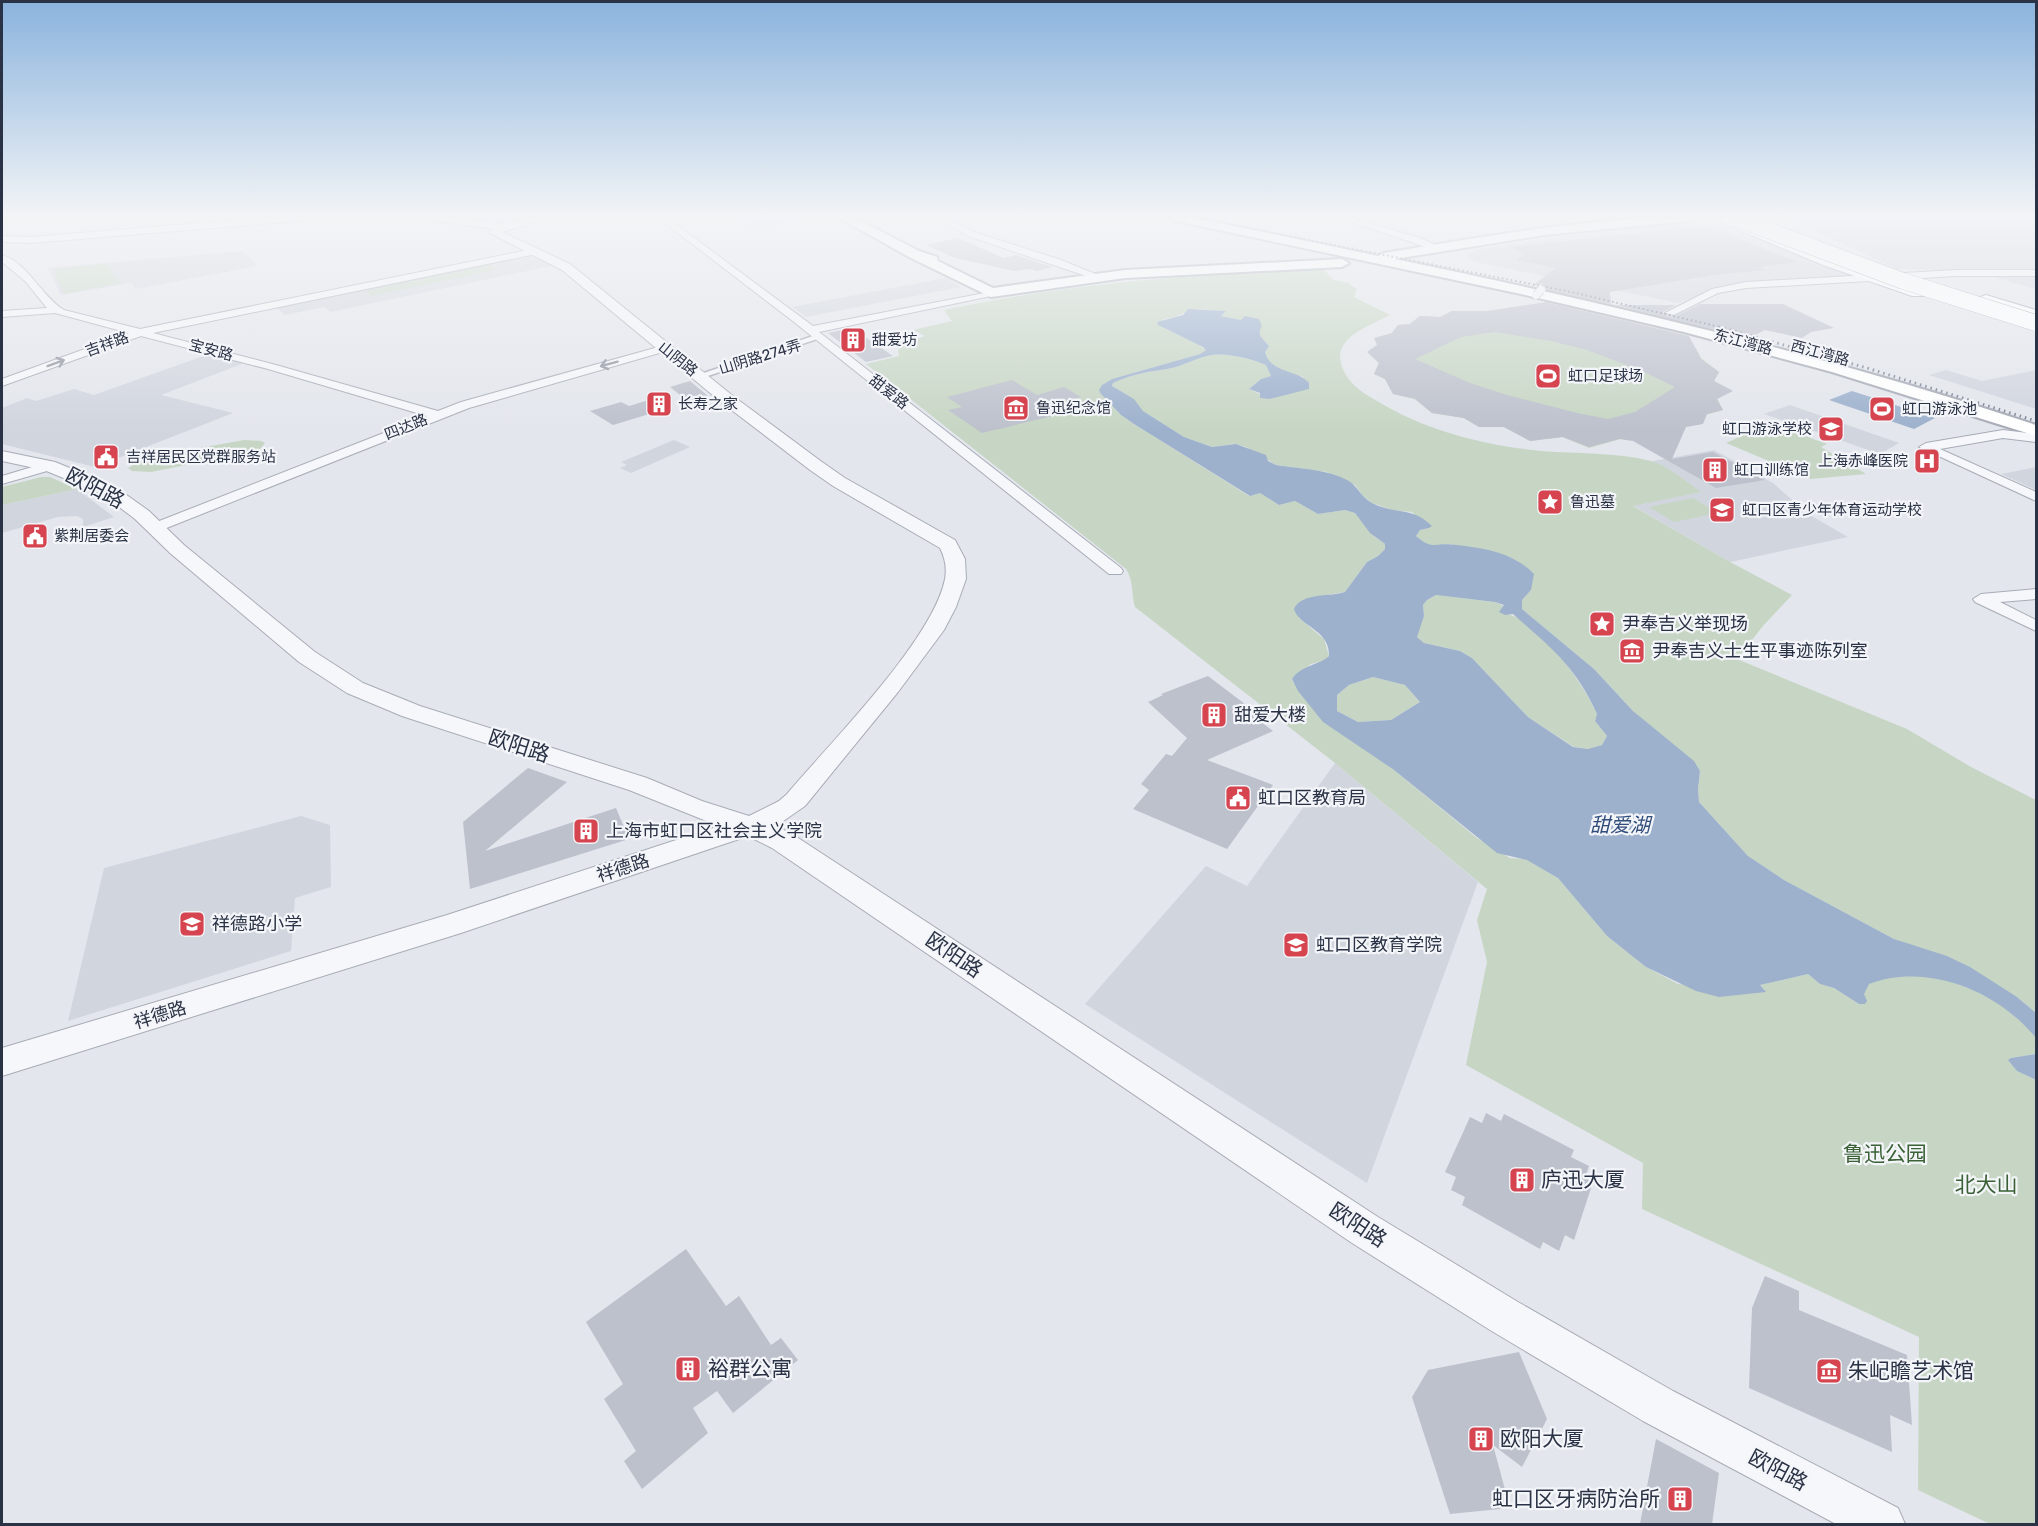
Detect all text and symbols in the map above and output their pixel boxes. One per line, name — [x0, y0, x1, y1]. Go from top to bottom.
building icon: 甜爱坊 — [838, 325, 868, 355]
street label: 东江湾路 — [1712, 326, 1774, 358]
street label: 吉祥路 — [83, 328, 131, 360]
place label: 甜爱坊 — [872, 331, 917, 349]
street label: 宝安路 — [187, 335, 235, 365]
street label: 山阴路274弄 — [717, 336, 803, 378]
street label: 西江湾路 — [1789, 337, 1851, 369]
street label: 山阴路 — [655, 338, 701, 380]
one-way arrow — [47, 356, 65, 367]
one-way arrow — [600, 358, 619, 370]
sports icon: 虹口足球场 — [1533, 361, 1563, 391]
place label: 虹口足球场 — [1568, 367, 1643, 385]
street label: 甜爱路 — [866, 371, 912, 413]
building icon: 长寿之家 — [644, 389, 674, 419]
museum icon: 鲁迅纪念馆 — [1001, 393, 1031, 423]
sports icon: 虹口游泳池 — [1867, 394, 1897, 424]
place label: 长寿之家 — [678, 395, 738, 413]
place label: 鲁迅纪念馆 — [1036, 399, 1111, 417]
place label: 虹口游泳池 — [1902, 400, 1977, 418]
street label: 四达路 — [382, 410, 430, 444]
school or university icon: 虹口游泳学校 — [1816, 414, 1846, 444]
place label: 虹口游泳学校 — [1722, 420, 1812, 438]
public building icon: 吉祥居民区党群服务站 — [91, 442, 121, 472]
hospital icon: 上海赤峰医院 — [1912, 446, 1942, 476]
place label: 吉祥居民区党群服务站 — [126, 448, 276, 466]
place label: 上海赤峰医院 — [1818, 452, 1908, 470]
building icon: 虹口训练馆 — [1700, 455, 1730, 485]
place label: 虹口训练馆 — [1734, 461, 1809, 479]
street label: 欧阳路 — [62, 462, 129, 513]
place icon: 鲁迅墓 — [1535, 487, 1565, 517]
place label: 鲁迅墓 — [1570, 493, 1615, 511]
school or university icon: 虹口区青少年体育运动学校 — [1707, 495, 1737, 525]
place label: 虹口区青少年体育运动学校 — [1742, 501, 1922, 519]
public building icon: 紫荆居委会 — [20, 521, 50, 551]
place label: 紫荆居委会 — [54, 527, 129, 545]
place icon: 尹奉吉义举现场 — [1587, 609, 1617, 639]
place label: 尹奉吉义举现场 — [1622, 613, 1748, 635]
museum icon: 尹奉吉义士生平事迹陈列室 — [1617, 636, 1647, 666]
place label: 尹奉吉义士生平事迹陈列室 — [1652, 640, 1868, 662]
building icon: 甜爱大楼 — [1199, 700, 1229, 730]
place label: 甜爱大楼 — [1234, 704, 1306, 726]
street label: 欧阳路 — [485, 724, 553, 767]
public building icon: 虹口区教育局 — [1223, 783, 1253, 813]
place label: 虹口区教育局 — [1258, 787, 1366, 809]
water label: 甜爱湖 — [1590, 813, 1653, 837]
building icon: 上海市虹口区社会主义学院 — [571, 816, 601, 846]
place label: 上海市虹口区社会主义学院 — [606, 820, 822, 842]
street label: 祥德路 — [594, 849, 652, 887]
school or university icon: 祥德路小学 — [177, 909, 207, 939]
place label: 祥德路小学 — [212, 913, 302, 935]
street label: 欧阳路 — [921, 927, 987, 983]
school or university icon: 虹口区教育学院 — [1281, 930, 1311, 960]
place label: 虹口区教育学院 — [1316, 934, 1442, 956]
street label: 祥德路 — [131, 997, 189, 1033]
park label: 鲁迅公园 — [1843, 1141, 1927, 1166]
building icon: 庐迅大厦 — [1507, 1165, 1537, 1195]
place label: 庐迅大厦 — [1541, 1167, 1625, 1192]
park label: 北大山 — [1955, 1172, 2018, 1197]
street label: 欧阳路 — [1325, 1197, 1391, 1252]
building icon: 裕群公寓 — [673, 1354, 703, 1384]
place label: 裕群公寓 — [708, 1356, 792, 1381]
museum icon: 朱屺瞻艺术馆 — [1814, 1356, 1844, 1386]
place label: 朱屺瞻艺术馆 — [1848, 1358, 1974, 1383]
building icon: 欧阳大厦 — [1466, 1424, 1496, 1454]
place label: 欧阳大厦 — [1500, 1426, 1584, 1451]
street label: 欧阳路 — [1745, 1444, 1812, 1495]
building icon: 虹口区牙病防治所 — [1665, 1484, 1695, 1514]
place label: 虹口区牙病防治所 — [1492, 1486, 1660, 1511]

